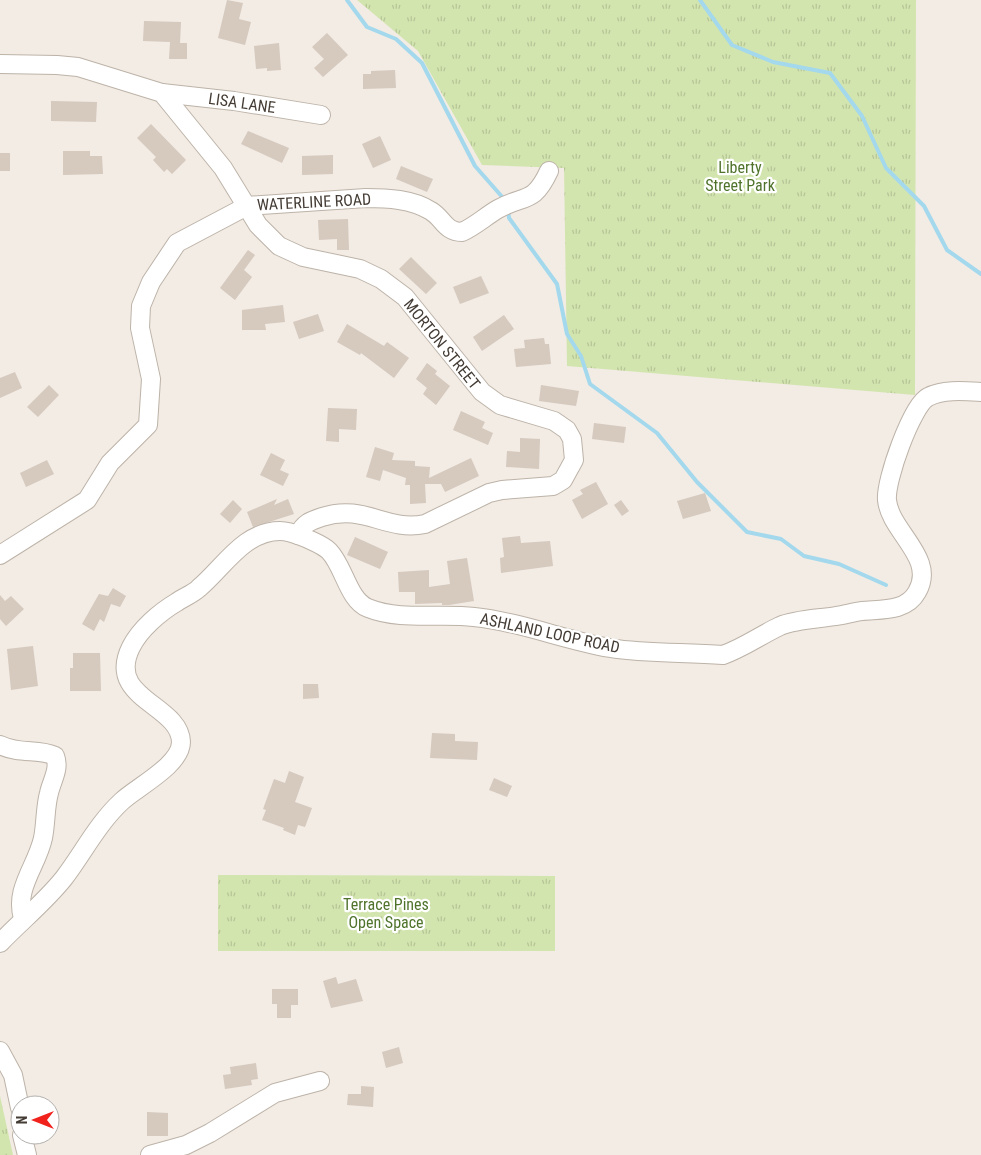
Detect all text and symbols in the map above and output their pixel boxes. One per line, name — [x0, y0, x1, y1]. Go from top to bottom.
street label: LISA LANE — [207, 89, 277, 117]
park label: Liberty Street Park — [705, 158, 776, 195]
street label: WATERLINE ROAD — [256, 190, 372, 214]
street label: MORTON STREET — [400, 295, 484, 393]
street label: ASHLAND LOOP ROAD — [478, 609, 622, 657]
park label: Terrace Pines Open Space — [343, 895, 429, 932]
north arrow — [10, 1095, 60, 1145]
text: N — [14, 1116, 30, 1124]

